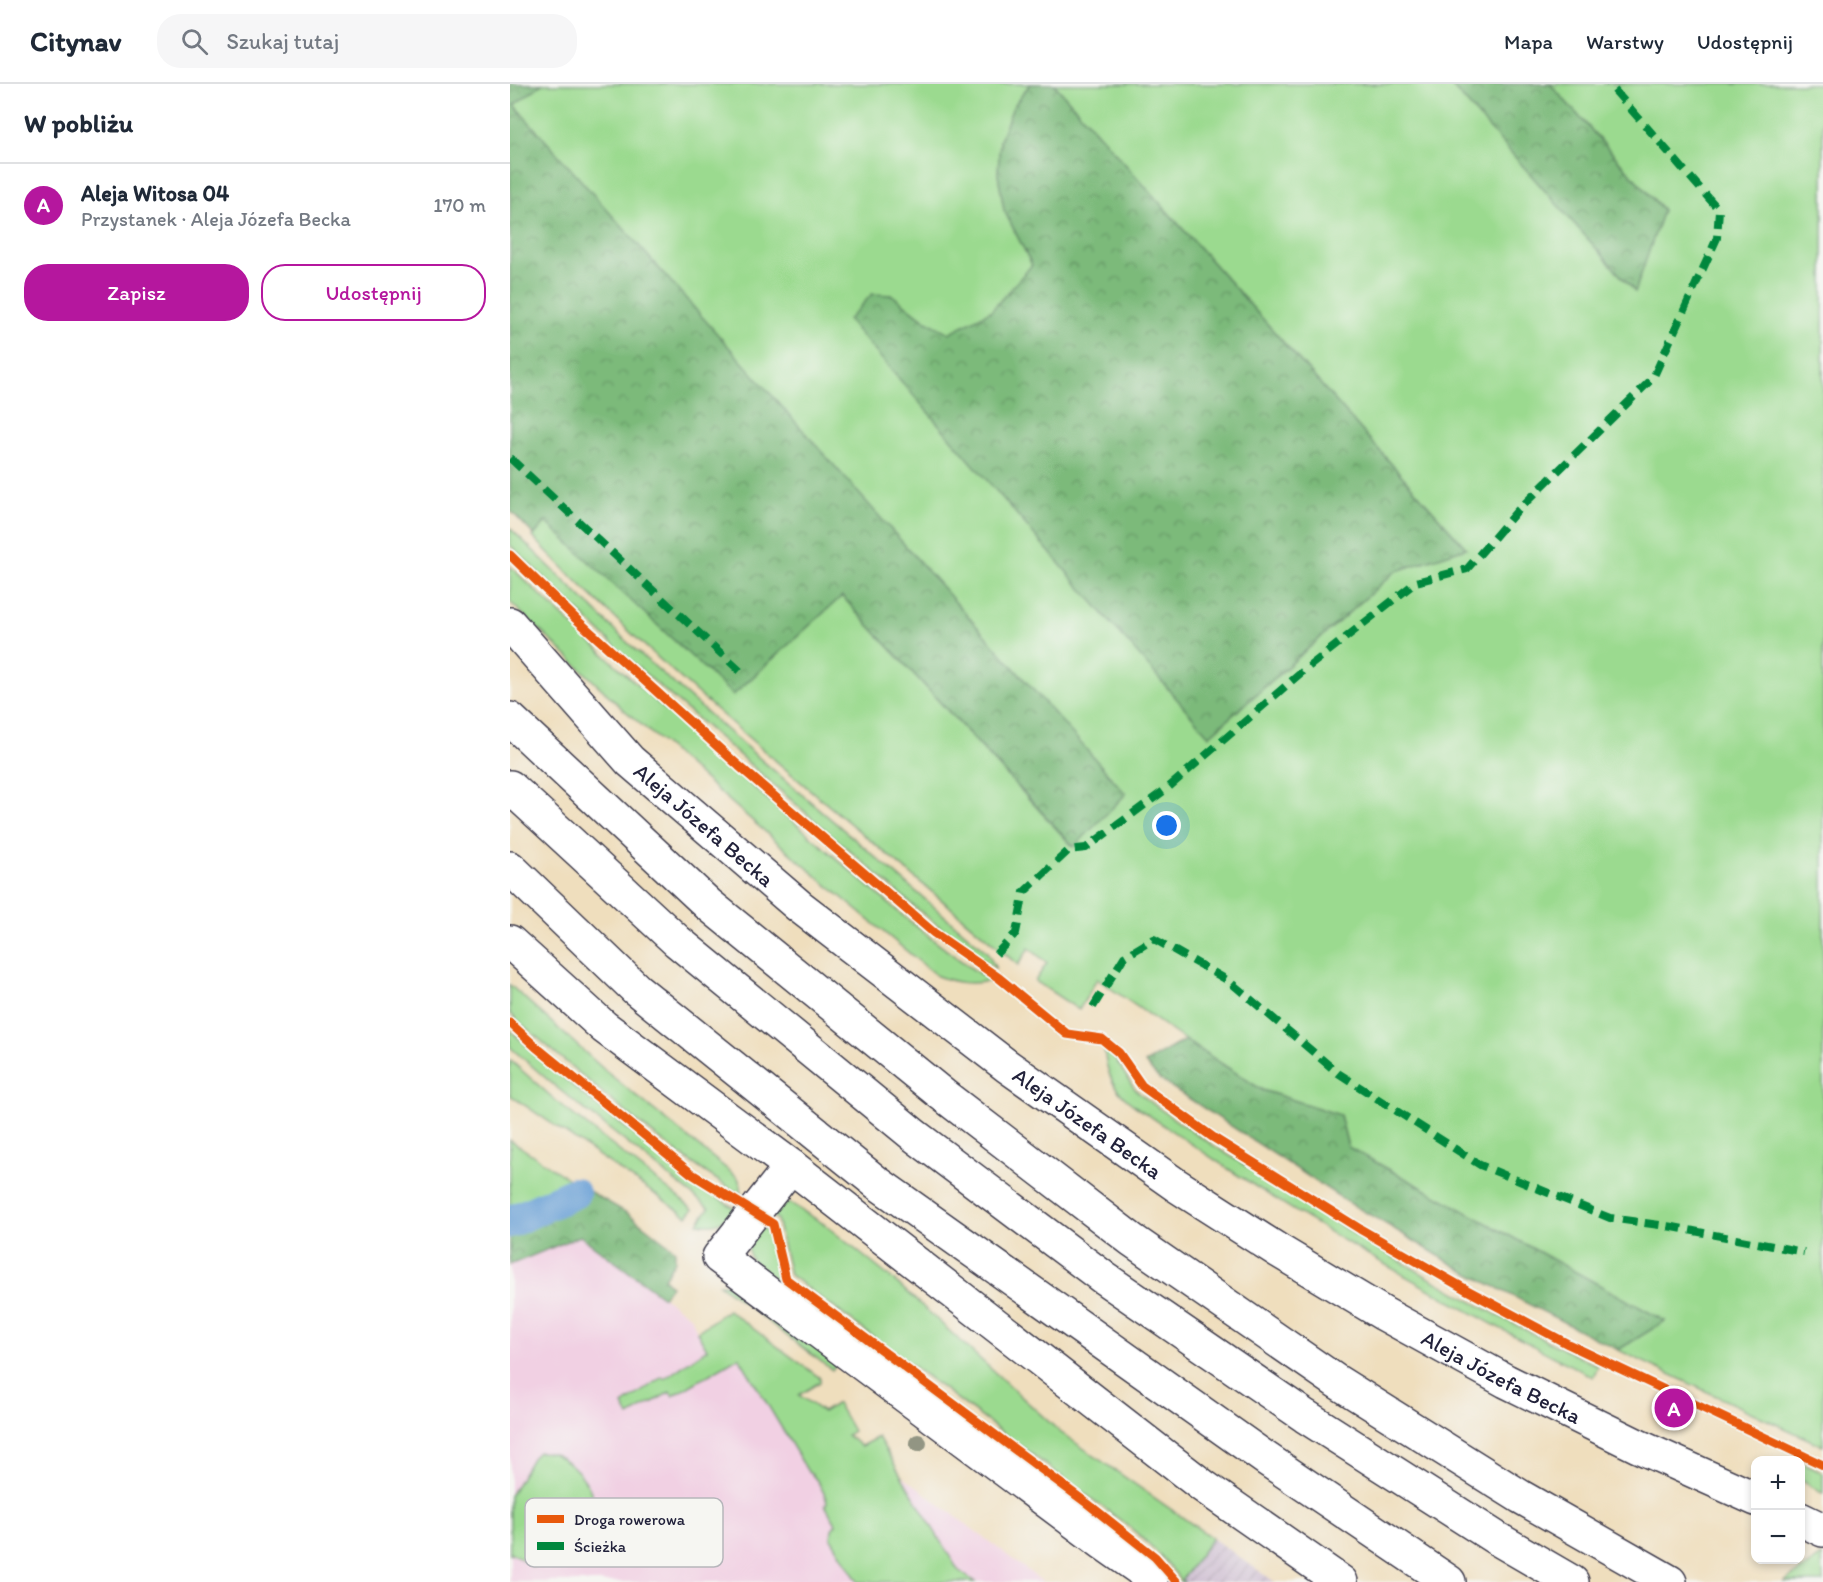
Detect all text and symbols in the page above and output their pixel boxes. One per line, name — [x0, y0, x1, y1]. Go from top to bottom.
search box — [157, 14, 577, 68]
text: Citynav — [30, 24, 121, 58]
icon: search — [178, 25, 211, 58]
text: Szukaj tutaj — [226, 28, 339, 55]
text: Mapa — [1504, 29, 1553, 54]
text: Warstwy — [1586, 29, 1664, 54]
text: Udostępnij — [1697, 29, 1793, 54]
text: W pobliżu — [24, 107, 133, 139]
text: Aleja Witosa 04 — [81, 180, 229, 207]
text: A — [37, 193, 50, 217]
text: 170 m — [433, 193, 486, 217]
text: Przystanek · Aleja Józefa Becka — [81, 207, 351, 231]
button: Zapisz — [24, 264, 249, 321]
button: Udostępnij — [261, 264, 486, 321]
street label: Aleja Józefa Becka — [628, 757, 780, 893]
your location — [1152, 811, 1181, 840]
street label: Aleja Józefa Becka — [1008, 1062, 1168, 1185]
street label: Aleja Józefa Becka — [1417, 1324, 1586, 1430]
pin: A — [1654, 1386, 1694, 1430]
map controls — [1751, 1456, 1805, 1564]
button: + — [1751, 1456, 1805, 1510]
legend — [525, 1498, 723, 1567]
text: Droga rowerowa — [574, 1510, 686, 1529]
button: − — [1751, 1510, 1805, 1564]
text: Ścieżka — [574, 1537, 627, 1556]

